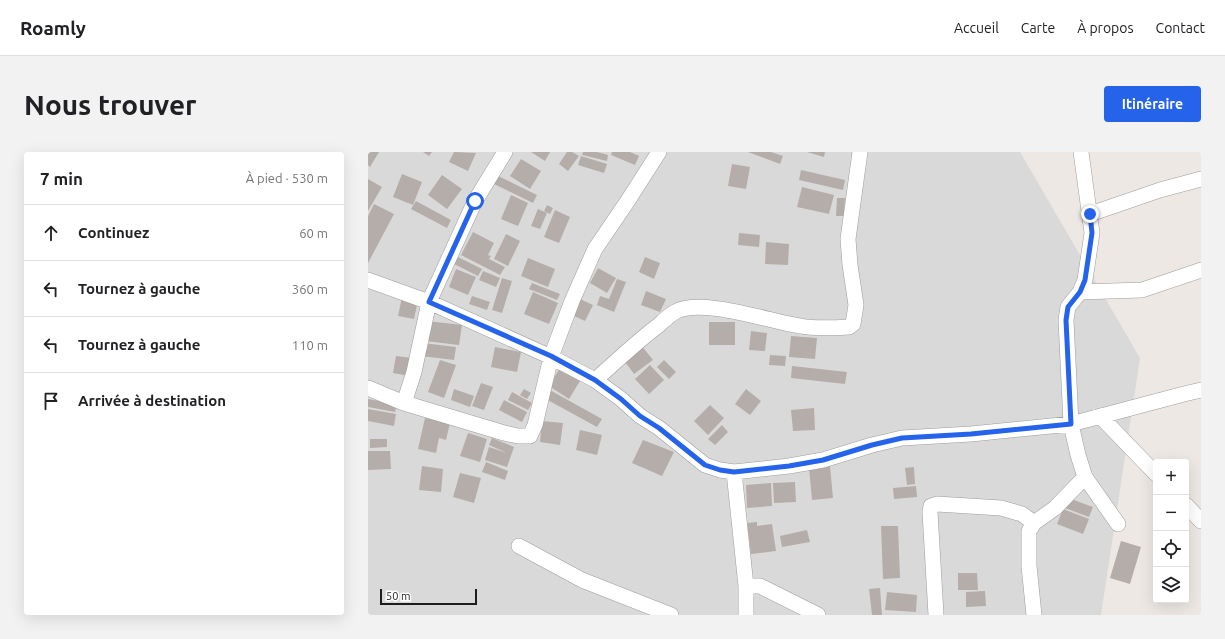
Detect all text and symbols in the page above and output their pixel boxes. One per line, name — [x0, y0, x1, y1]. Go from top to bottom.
text: Roamly — [20, 17, 86, 39]
text: Accueil — [954, 20, 999, 36]
text: Carte — [1021, 20, 1055, 36]
text: À propos — [1077, 20, 1134, 36]
text: Contact — [1156, 20, 1205, 36]
button: Itinéraire — [1104, 86, 1201, 122]
text: Nous trouver — [24, 89, 197, 120]
text: 7 min — [40, 169, 83, 188]
text: À pied · 530 m — [246, 171, 328, 185]
route start — [466, 192, 484, 210]
route end — [1081, 205, 1099, 223]
icon: ahead — [40, 222, 62, 244]
text: Continuez — [78, 224, 149, 241]
text: 60 m — [299, 226, 328, 240]
icon: left — [40, 278, 62, 300]
text: Tournez à gauche — [78, 280, 201, 297]
text: 360 m — [292, 282, 328, 296]
icon: left — [40, 334, 62, 356]
text: Tournez à gauche — [78, 336, 201, 353]
text: 110 m — [292, 338, 328, 352]
icon: arrive — [40, 390, 62, 412]
text: Arrivée à destination — [78, 392, 226, 409]
map controls — [1153, 459, 1189, 603]
button: + — [1153, 459, 1189, 495]
button: − — [1153, 495, 1189, 531]
button: locate — [1153, 531, 1189, 567]
button: layers — [1153, 567, 1189, 603]
scale bar — [380, 587, 477, 606]
text: 50 m — [386, 590, 410, 602]

